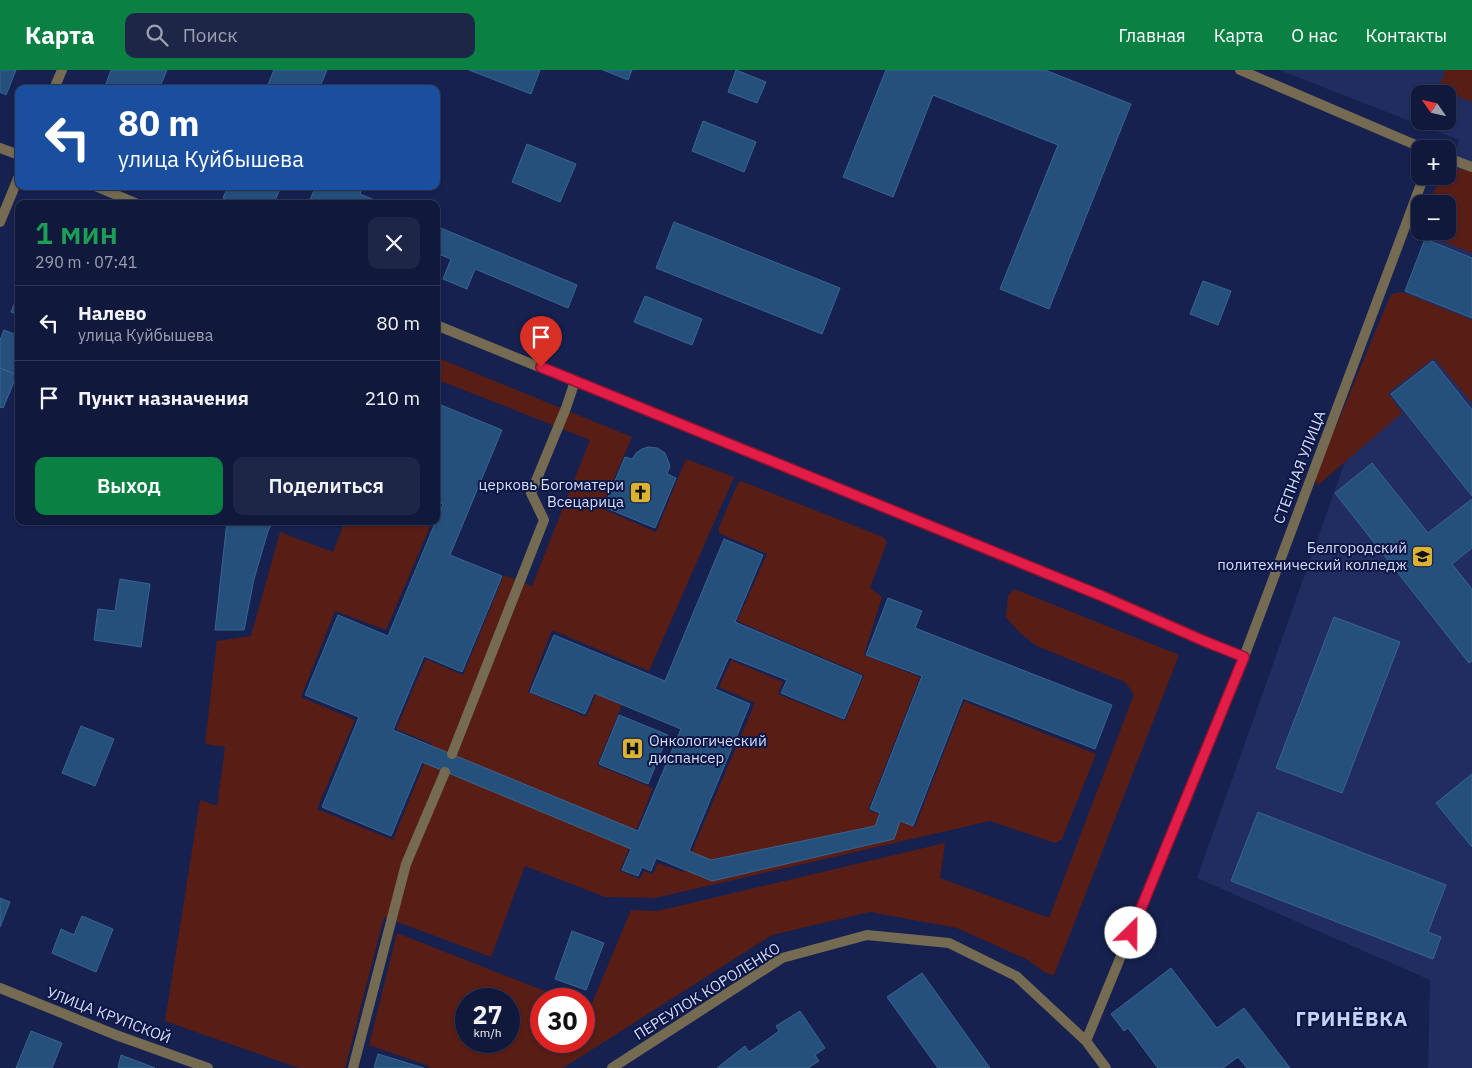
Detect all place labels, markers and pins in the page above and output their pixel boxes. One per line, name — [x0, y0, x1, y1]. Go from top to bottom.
pin — [520, 316, 562, 367]
place label: церковь Богоматери Всецарица — [479, 475, 624, 511]
church icon: церковь Богоматери Всецарица — [628, 481, 652, 505]
place label: Белгородский политехнический колледж — [1217, 538, 1407, 574]
school or university icon: Белгородский политехнический колледж — [1411, 544, 1435, 568]
place label: Онкологический диспансер — [649, 731, 767, 767]
hospital icon: Онкологический диспансер — [621, 737, 645, 761]

